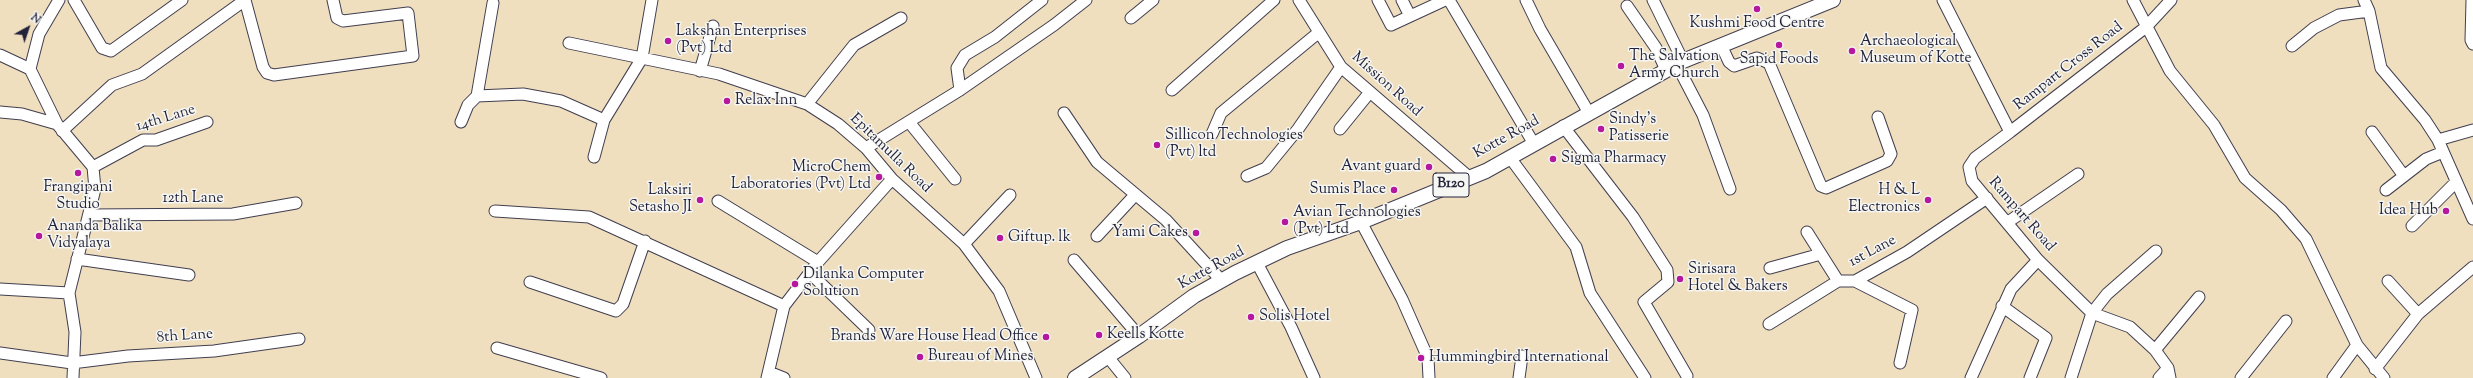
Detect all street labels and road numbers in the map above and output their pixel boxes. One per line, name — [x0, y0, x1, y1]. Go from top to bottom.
street label: Rampart Cross Road — [2011, 19, 2127, 115]
street label: Mission Road — [1347, 49, 1425, 121]
street label: 14th Lane — [134, 101, 198, 137]
street label: Epitamulla Road — [845, 110, 935, 198]
street label: Kotte Road — [1471, 113, 1543, 163]
road number: B120 — [1433, 173, 1469, 197]
street label: Rampart Road — [1984, 174, 2058, 256]
street label: 12th Lane — [163, 190, 223, 208]
street label: 1st Lane — [1846, 232, 1900, 272]
street label: Kotte Road — [1176, 244, 1248, 294]
street label: 8th Lane — [156, 326, 214, 348]

